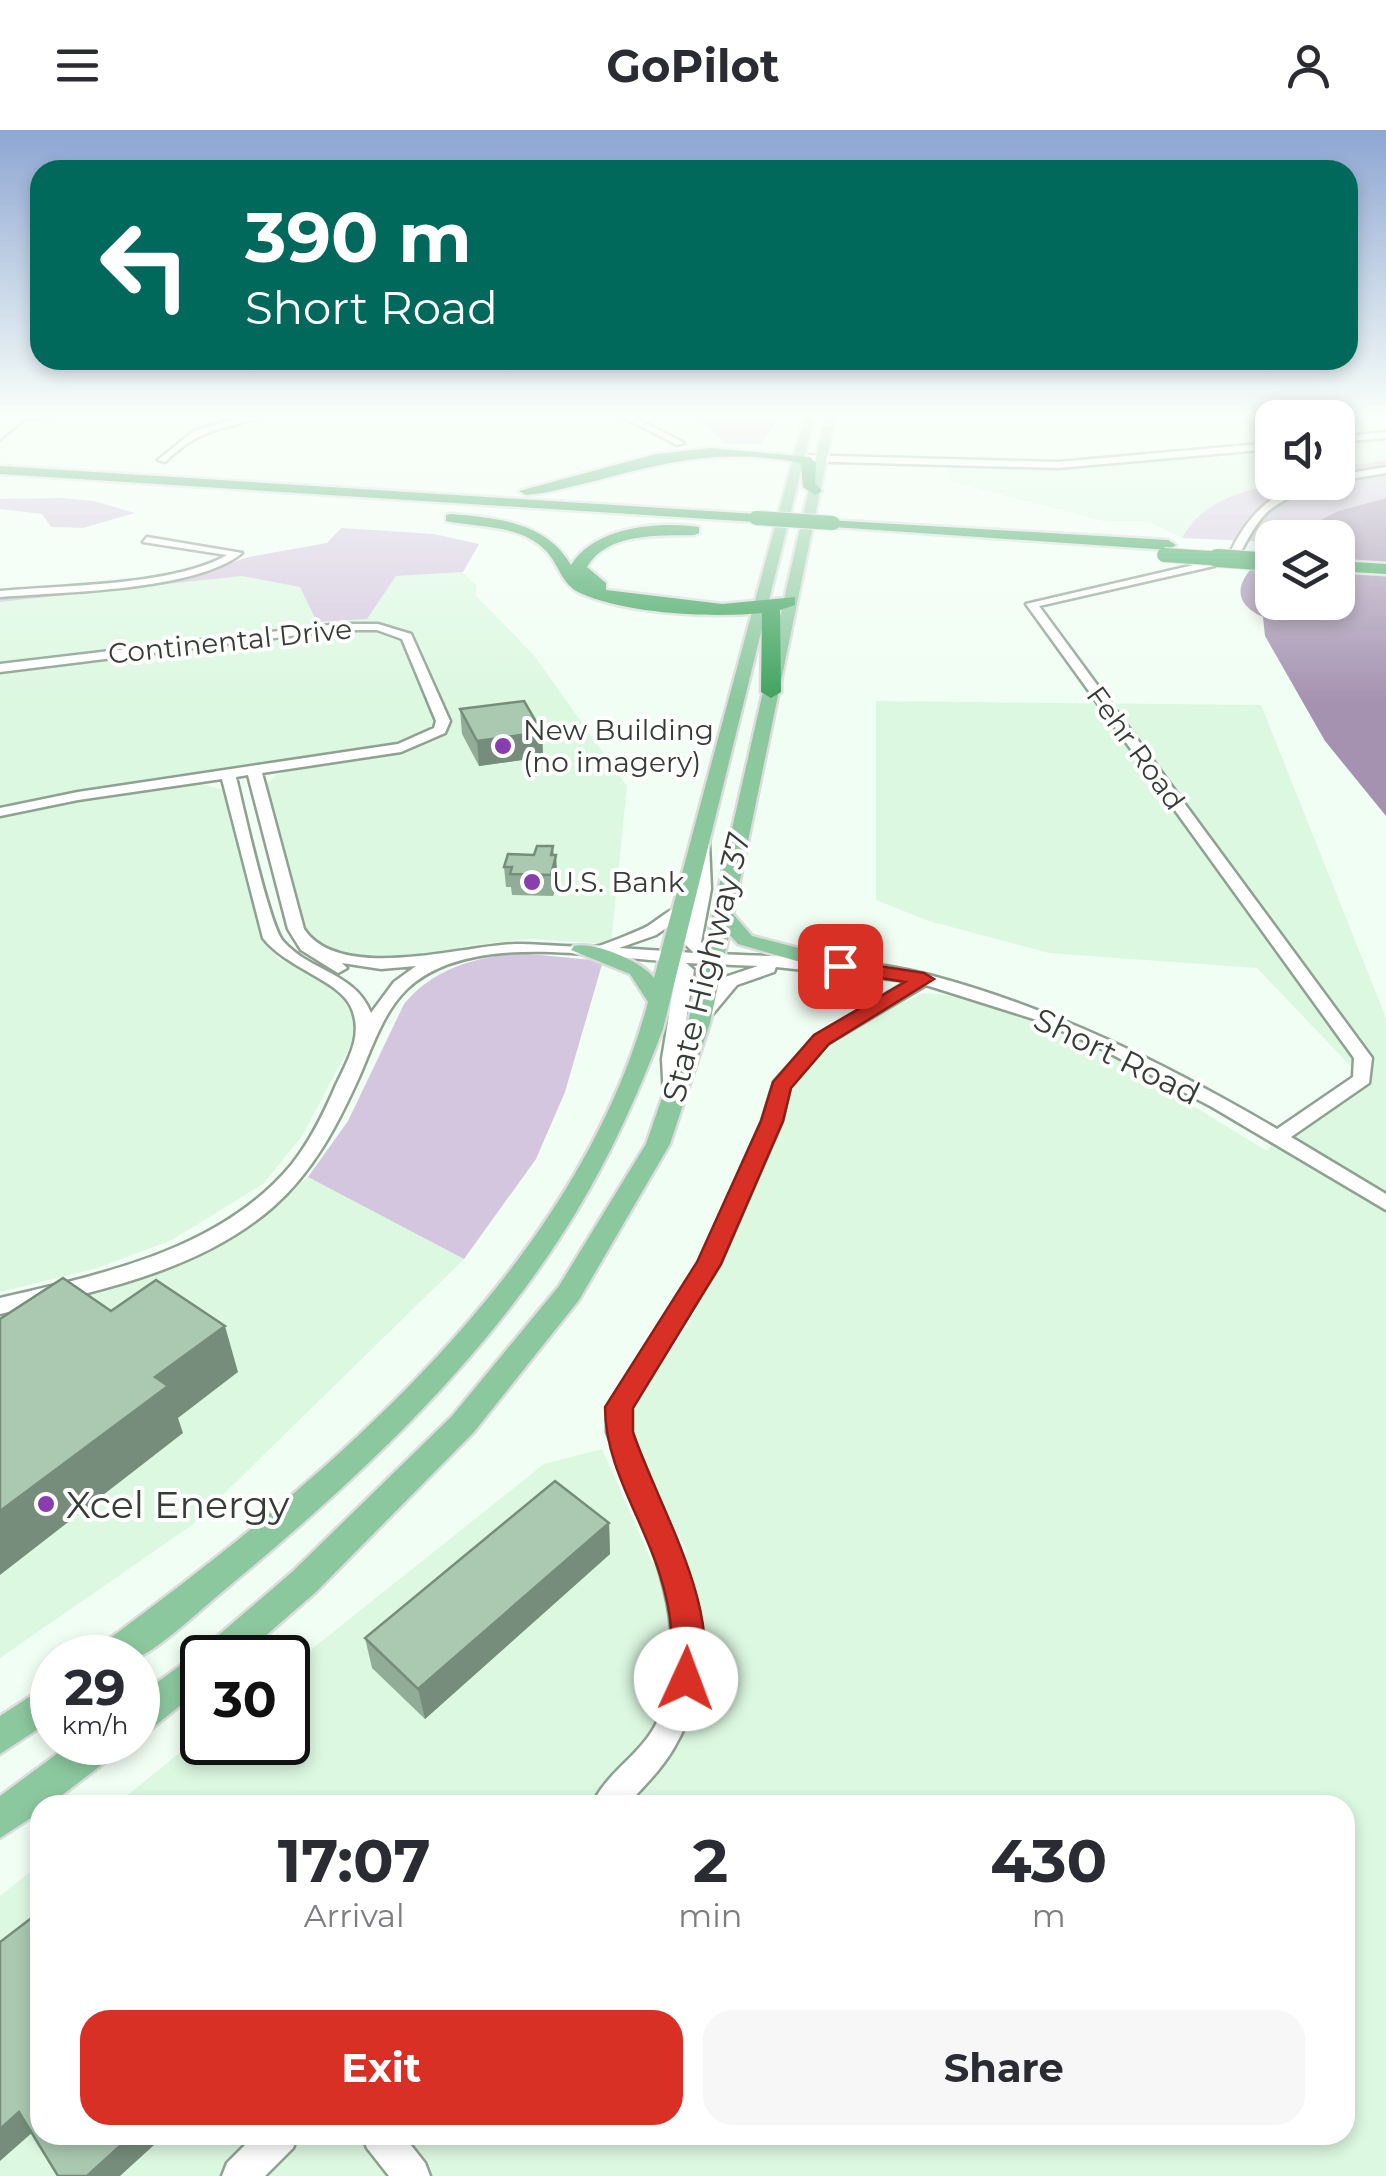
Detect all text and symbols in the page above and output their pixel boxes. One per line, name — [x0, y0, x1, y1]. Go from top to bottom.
icon: menu — [50, 38, 105, 93]
text: GoPilot — [606, 38, 780, 93]
icon: person — [1281, 38, 1336, 93]
text: 390 m — [245, 194, 472, 280]
icon: left — [80, 200, 210, 330]
text: Short Road — [245, 280, 498, 335]
map controls — [1255, 400, 1355, 620]
button: sound — [1255, 400, 1355, 500]
button: layers — [1255, 520, 1355, 620]
street label: Continental Drive — [106, 611, 354, 671]
street label: Fehr Road — [1080, 679, 1192, 817]
place label: New Building (no imagery) — [523, 713, 714, 779]
marker: New Building (no imagery) — [492, 735, 514, 757]
street label: State Highway 37 — [654, 828, 758, 1106]
place label: U.S. Bank — [552, 865, 685, 899]
marker: U.S. Bank — [521, 871, 543, 893]
pin — [798, 924, 883, 1009]
icon: arrive — [813, 939, 868, 994]
street label: Short Road — [1028, 999, 1206, 1113]
place label: Xcel Energy — [66, 1481, 290, 1528]
marker: Xcel Energy — [35, 1493, 57, 1515]
position arrow — [634, 1627, 738, 1731]
speed limit sign: 30 — [180, 1635, 310, 1765]
text: 29 — [64, 1657, 126, 1718]
text: km/h — [62, 1710, 128, 1740]
text: 17:07 — [278, 1824, 431, 1897]
text: 2 — [693, 1824, 728, 1897]
text: 430 — [990, 1824, 1107, 1897]
text: Arrival — [304, 1896, 405, 1935]
text: min — [678, 1896, 742, 1935]
text: m — [1032, 1896, 1066, 1935]
button: Exit — [80, 2010, 683, 2125]
button: Share — [703, 2010, 1305, 2125]

